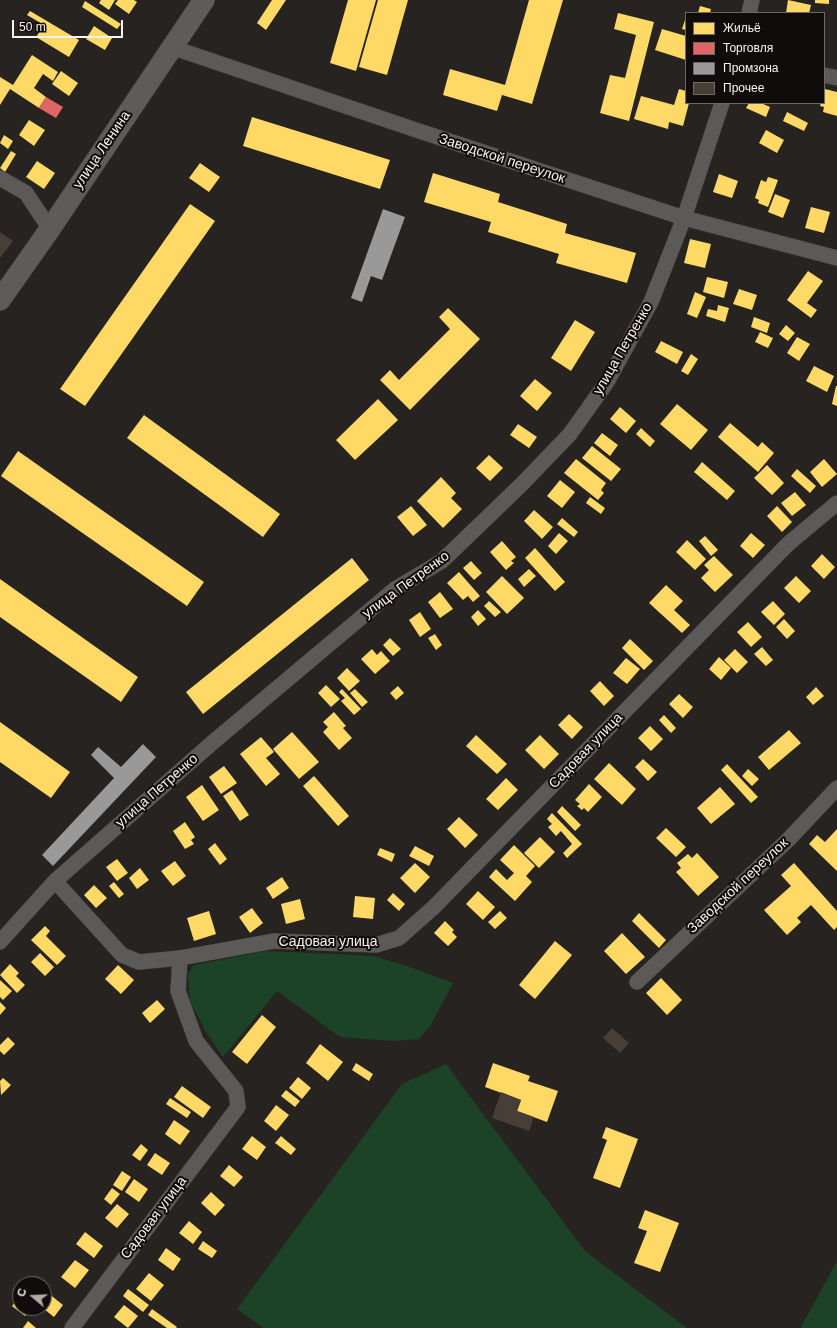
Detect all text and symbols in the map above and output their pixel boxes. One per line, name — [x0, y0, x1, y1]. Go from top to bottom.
scale bar — [14, 12, 125, 38]
legend — [685, 12, 825, 104]
text: 50 m — [19, 20, 46, 34]
text: Жильё — [723, 21, 761, 35]
text: Торговля — [723, 41, 773, 55]
text: Промзона — [723, 61, 778, 75]
text: Прочее — [723, 81, 764, 95]
street label: улица Ленина — [70, 108, 134, 192]
street label: Заводской переулок — [437, 131, 567, 187]
street label: улица Петренко — [590, 300, 656, 398]
street label: улица Петренко — [359, 548, 453, 622]
street label: Садовая улица — [546, 710, 626, 792]
street label: улица Петренко — [112, 751, 202, 831]
street label: Заводской переулок — [684, 835, 792, 937]
street label: Садовая улица — [278, 934, 378, 950]
street label: Садовая улица — [117, 1173, 191, 1263]
north arrow — [12, 1276, 52, 1316]
text: С — [15, 1287, 29, 1298]

